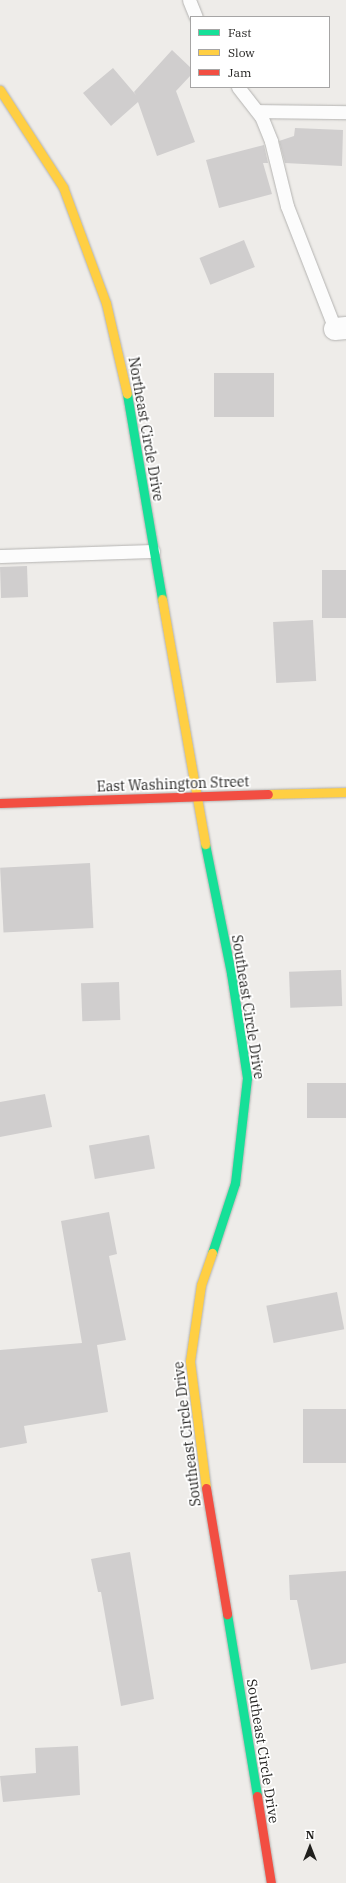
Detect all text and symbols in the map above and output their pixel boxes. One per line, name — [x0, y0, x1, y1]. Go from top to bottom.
legend — [190, 16, 330, 88]
text: Fast — [228, 25, 252, 40]
text: Slow — [228, 45, 255, 60]
text: Jam — [228, 65, 251, 80]
street label: Northeast Circle Drive — [125, 356, 167, 502]
street label: East Washington Street — [96, 773, 250, 795]
street label: Southeast Circle Drive — [228, 934, 268, 1080]
street label: Southeast Circle Drive — [170, 1361, 204, 1507]
street label: Southeast Circle Drive — [243, 1678, 283, 1824]
north arrow — [290, 1827, 330, 1867]
text: N — [306, 1828, 314, 1842]

